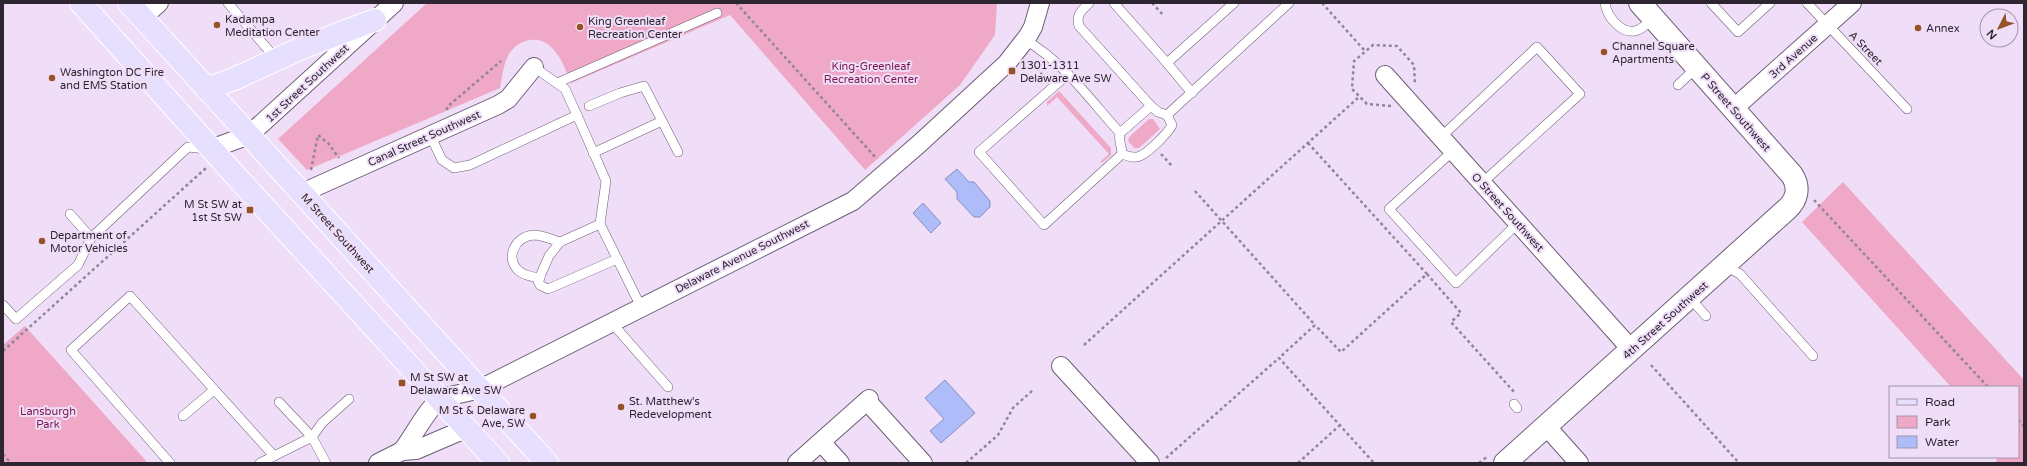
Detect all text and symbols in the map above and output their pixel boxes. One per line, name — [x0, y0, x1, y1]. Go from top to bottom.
north arrow — [1979, 8, 2019, 48]
place label: Kadampa Meditation Center — [225, 13, 320, 39]
place label: King Greenleaf Recreation Center — [588, 15, 683, 41]
marker: Kadampa Meditation Center — [212, 20, 222, 30]
marker: King Greenleaf Recreation Center — [575, 22, 585, 32]
place label: Annex — [1926, 22, 1960, 35]
marker: Annex — [1913, 23, 1923, 33]
text: N — [1984, 27, 2000, 42]
street label: A Street — [1846, 29, 1885, 68]
street label: 3rd Avenue — [1767, 31, 1820, 81]
place label: Channel Square Apartments — [1612, 40, 1695, 66]
street label: 1st Street Southwest — [263, 42, 352, 125]
marker: Channel Square Apartments — [1599, 47, 1609, 57]
place label: 1301-1311 Delaware Ave SW — [1020, 59, 1112, 85]
park label: King-Greenleaf Recreation Center — [824, 60, 919, 86]
place label: Washington DC Fire and EMS Station — [60, 66, 164, 92]
marker: 1301-1311 Delaware Ave SW — [1007, 66, 1017, 76]
street label: P Street Southwest — [1698, 70, 1773, 154]
marker: Washington DC Fire and EMS Station — [47, 73, 57, 83]
street label: Canal Street Southwest — [366, 108, 483, 169]
street label: O Street Southwest — [1469, 170, 1546, 254]
street label: M Street Southwest — [298, 191, 377, 276]
place label: M St SW at 1st St SW — [184, 198, 242, 224]
marker: M St SW at 1st St SW — [245, 205, 255, 215]
street label: Delaware Avenue Southwest — [673, 217, 811, 296]
place label: Department of Motor Vehicles — [50, 229, 128, 255]
marker: Department of Motor Vehicles — [37, 236, 47, 246]
street label: 4th Street Southwest — [1620, 279, 1711, 362]
place label: M St SW at Delaware Ave SW — [410, 371, 502, 397]
marker: M St SW at Delaware Ave SW — [397, 378, 407, 388]
legend — [1889, 386, 2019, 458]
place label: St. Matthew's Redevelopment — [629, 395, 712, 421]
text: Road — [1925, 395, 1955, 409]
marker: St. Matthew's Redevelopment — [616, 402, 626, 412]
place label: M St & Delaware Ave, SW — [439, 404, 525, 430]
park label: Lansburgh Park — [20, 405, 76, 431]
marker: M St & Delaware Ave, SW — [528, 411, 538, 421]
text: Park — [1925, 415, 1951, 429]
text: Water — [1925, 435, 1960, 449]

